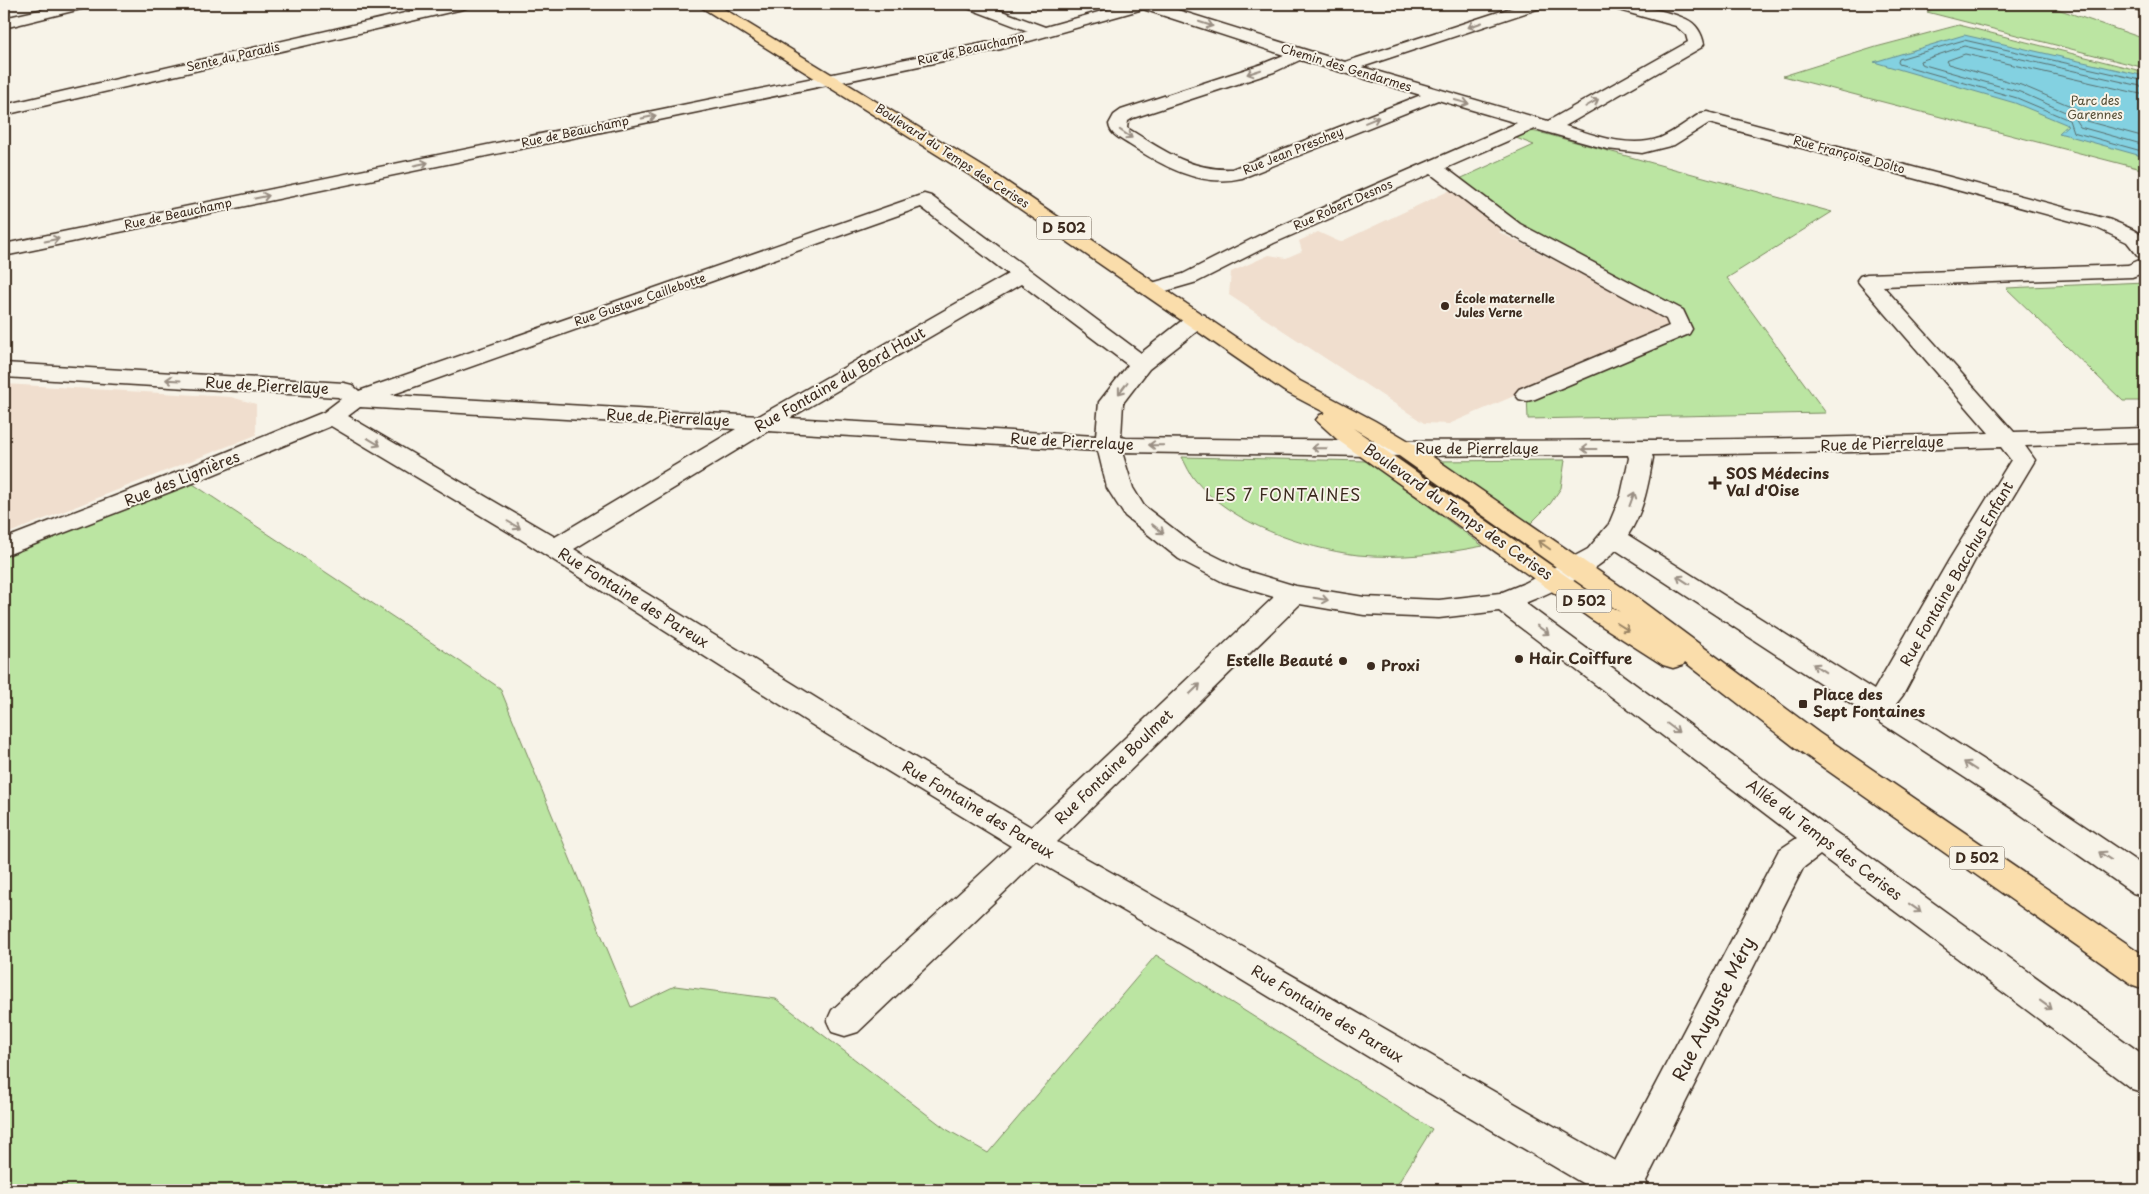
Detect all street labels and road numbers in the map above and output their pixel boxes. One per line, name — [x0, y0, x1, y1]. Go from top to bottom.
street label: Rue de Beauchamp — [915, 27, 1026, 69]
street label: Sente du Paradis — [184, 36, 282, 76]
street label: Chemin des Gendarmes — [1279, 39, 1414, 96]
street label: Boulevard du Temps des Cerises — [872, 98, 1034, 212]
street label: Rue de Beauchamp — [519, 111, 630, 151]
street label: Rue Jean Preschey — [1240, 122, 1345, 178]
street label: Rue Françoise Dolto — [1792, 131, 1907, 178]
street label: Rue Robert Desnos — [1290, 174, 1396, 234]
street label: Rue de Beauchamp — [122, 193, 233, 233]
road number: D 502 — [1036, 217, 1092, 240]
street label: Rue Gustave Caillebotte — [572, 268, 708, 330]
street label: Rue Fontaine du Bord Haut — [750, 320, 929, 437]
street label: Rue de Pierrelaye — [205, 370, 329, 399]
street label: Rue de Pierrelaye — [606, 402, 730, 431]
street label: Rue de Pierrelaye — [1010, 426, 1134, 455]
street label: Rue de Pierrelaye — [1820, 429, 1944, 456]
street label: Rue de Pierrelaye — [1415, 436, 1539, 459]
street label: Boulevard du Temps des Cerises — [1360, 437, 1558, 585]
street label: Rue des Lignières — [120, 444, 243, 511]
street label: Rue Fontaine Bacchus Enfant — [1893, 477, 2018, 670]
street label: Rue Fontaine des Pareux — [554, 541, 714, 653]
road number: D 502 — [1556, 590, 1612, 612]
street label: Rue Fontaine Boulmet — [1048, 703, 1177, 829]
street label: Rue Fontaine des Pareux — [898, 754, 1059, 863]
street label: Allée du Temps des Cerises — [1742, 773, 1908, 905]
road number: D 502 — [1950, 846, 2004, 870]
street label: Rue Auguste Méry — [1665, 931, 1761, 1085]
street label: Rue Fontaine des Pareux — [1247, 958, 1408, 1067]

